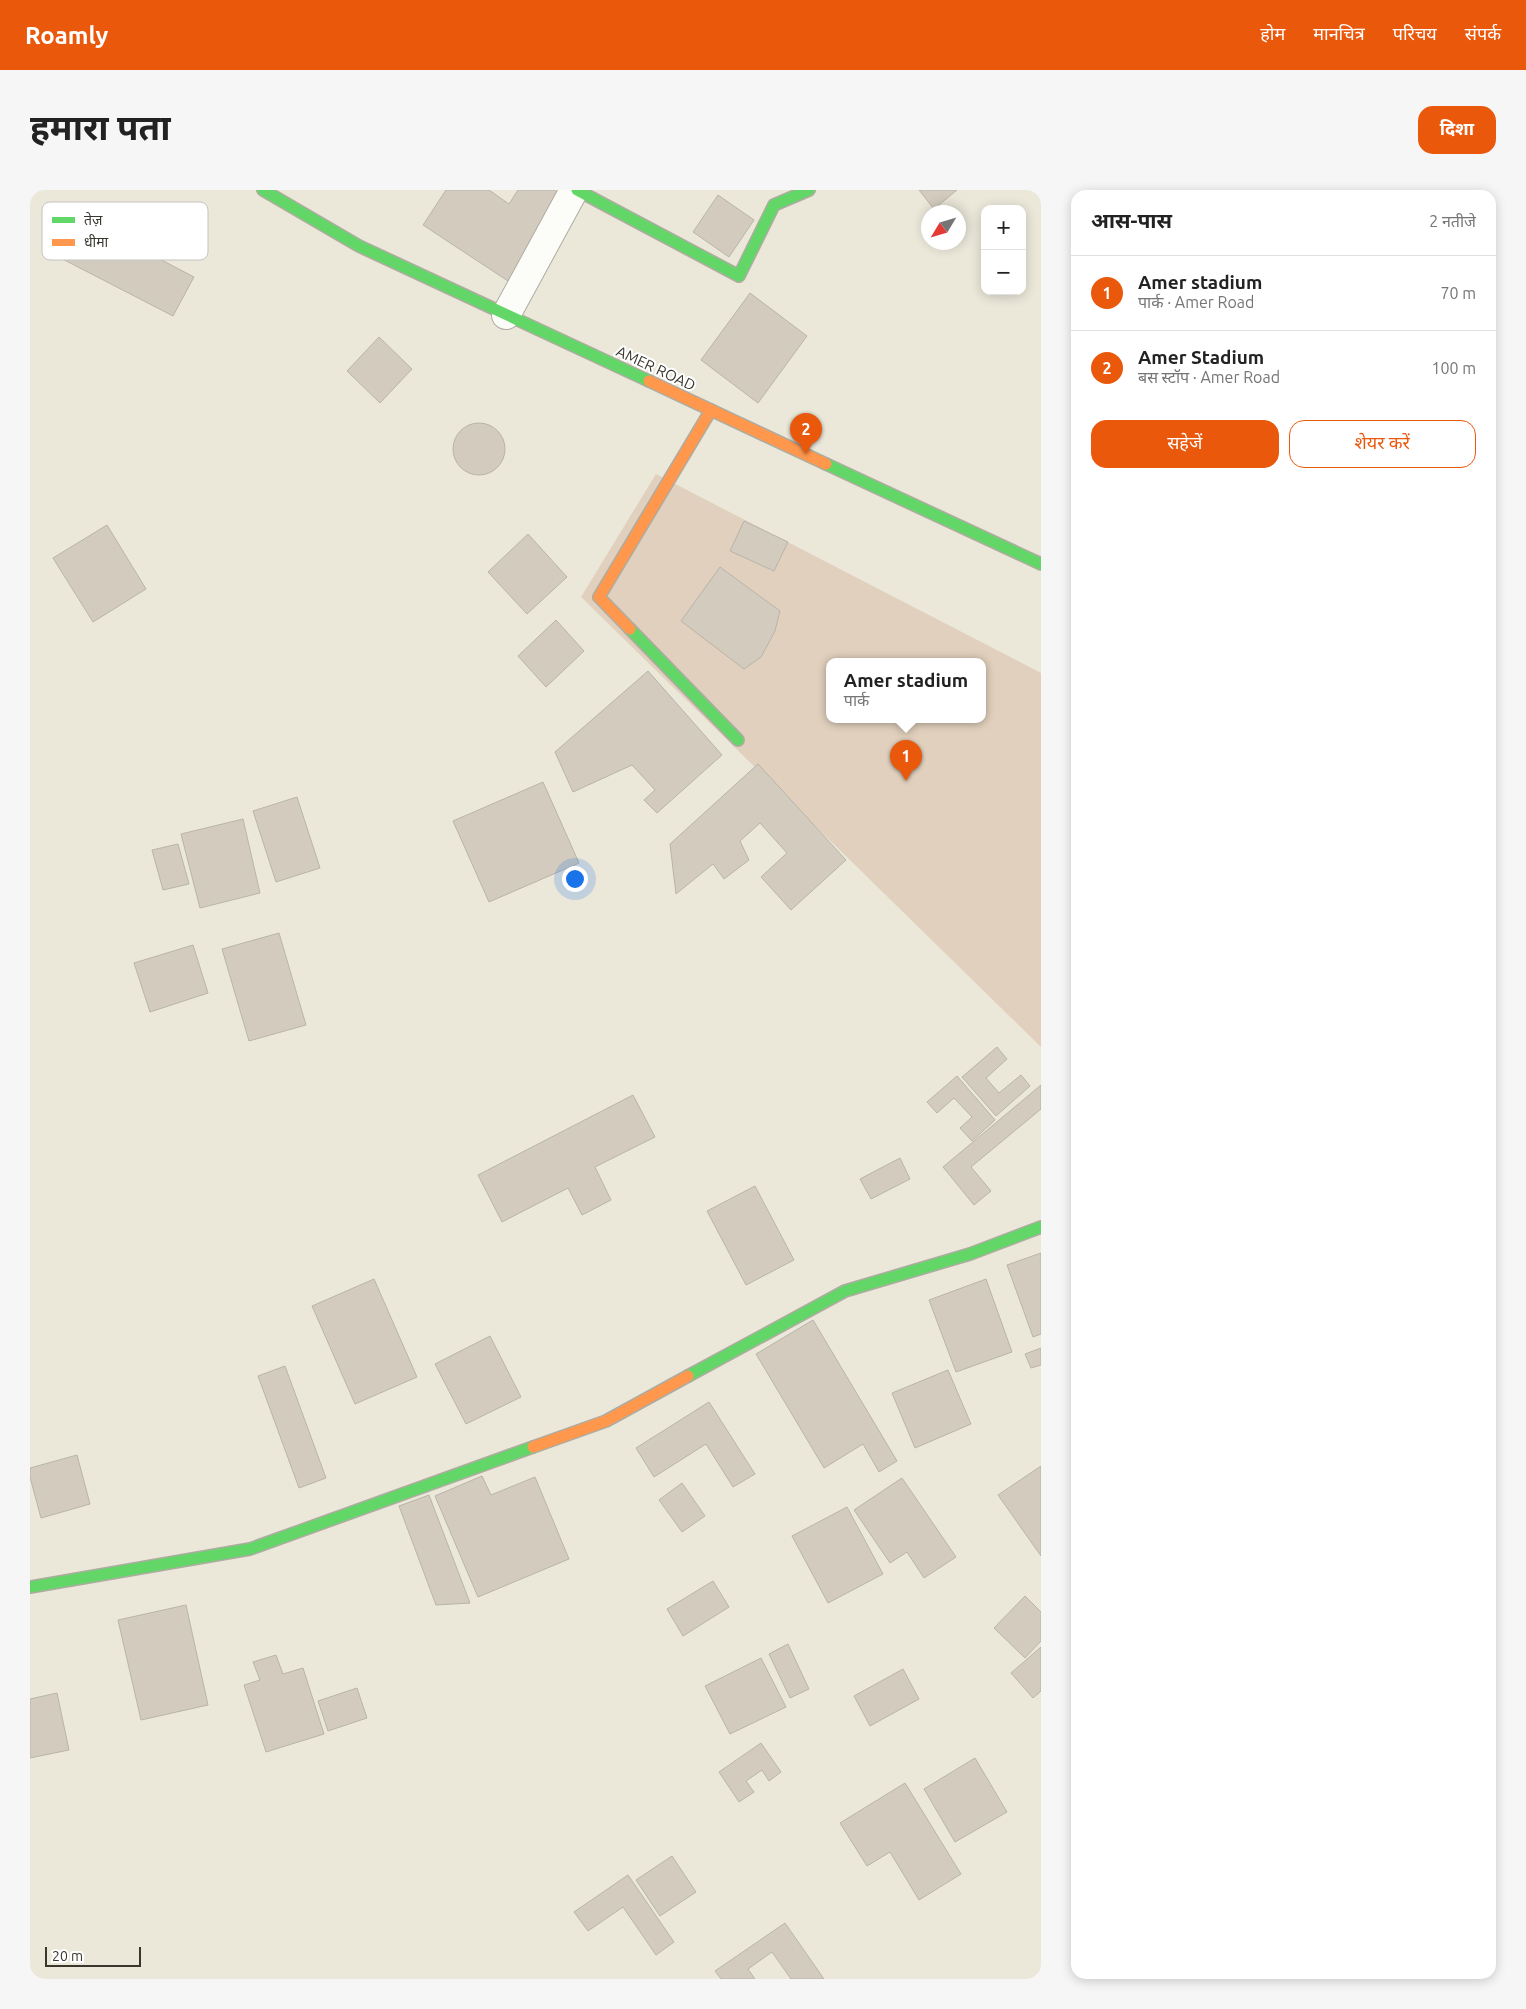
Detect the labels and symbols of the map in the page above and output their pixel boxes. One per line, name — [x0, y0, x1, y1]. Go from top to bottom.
legend — [42, 202, 208, 260]
north arrow — [921, 205, 966, 250]
text: तेज़ — [84, 211, 103, 228]
text: धीमा — [84, 234, 109, 250]
street label: AMER ROAD — [614, 342, 698, 394]
pin: 2 — [790, 413, 822, 454]
pin: 1 — [890, 740, 922, 781]
your location — [562, 866, 588, 892]
scale bar — [45, 1944, 141, 1967]

